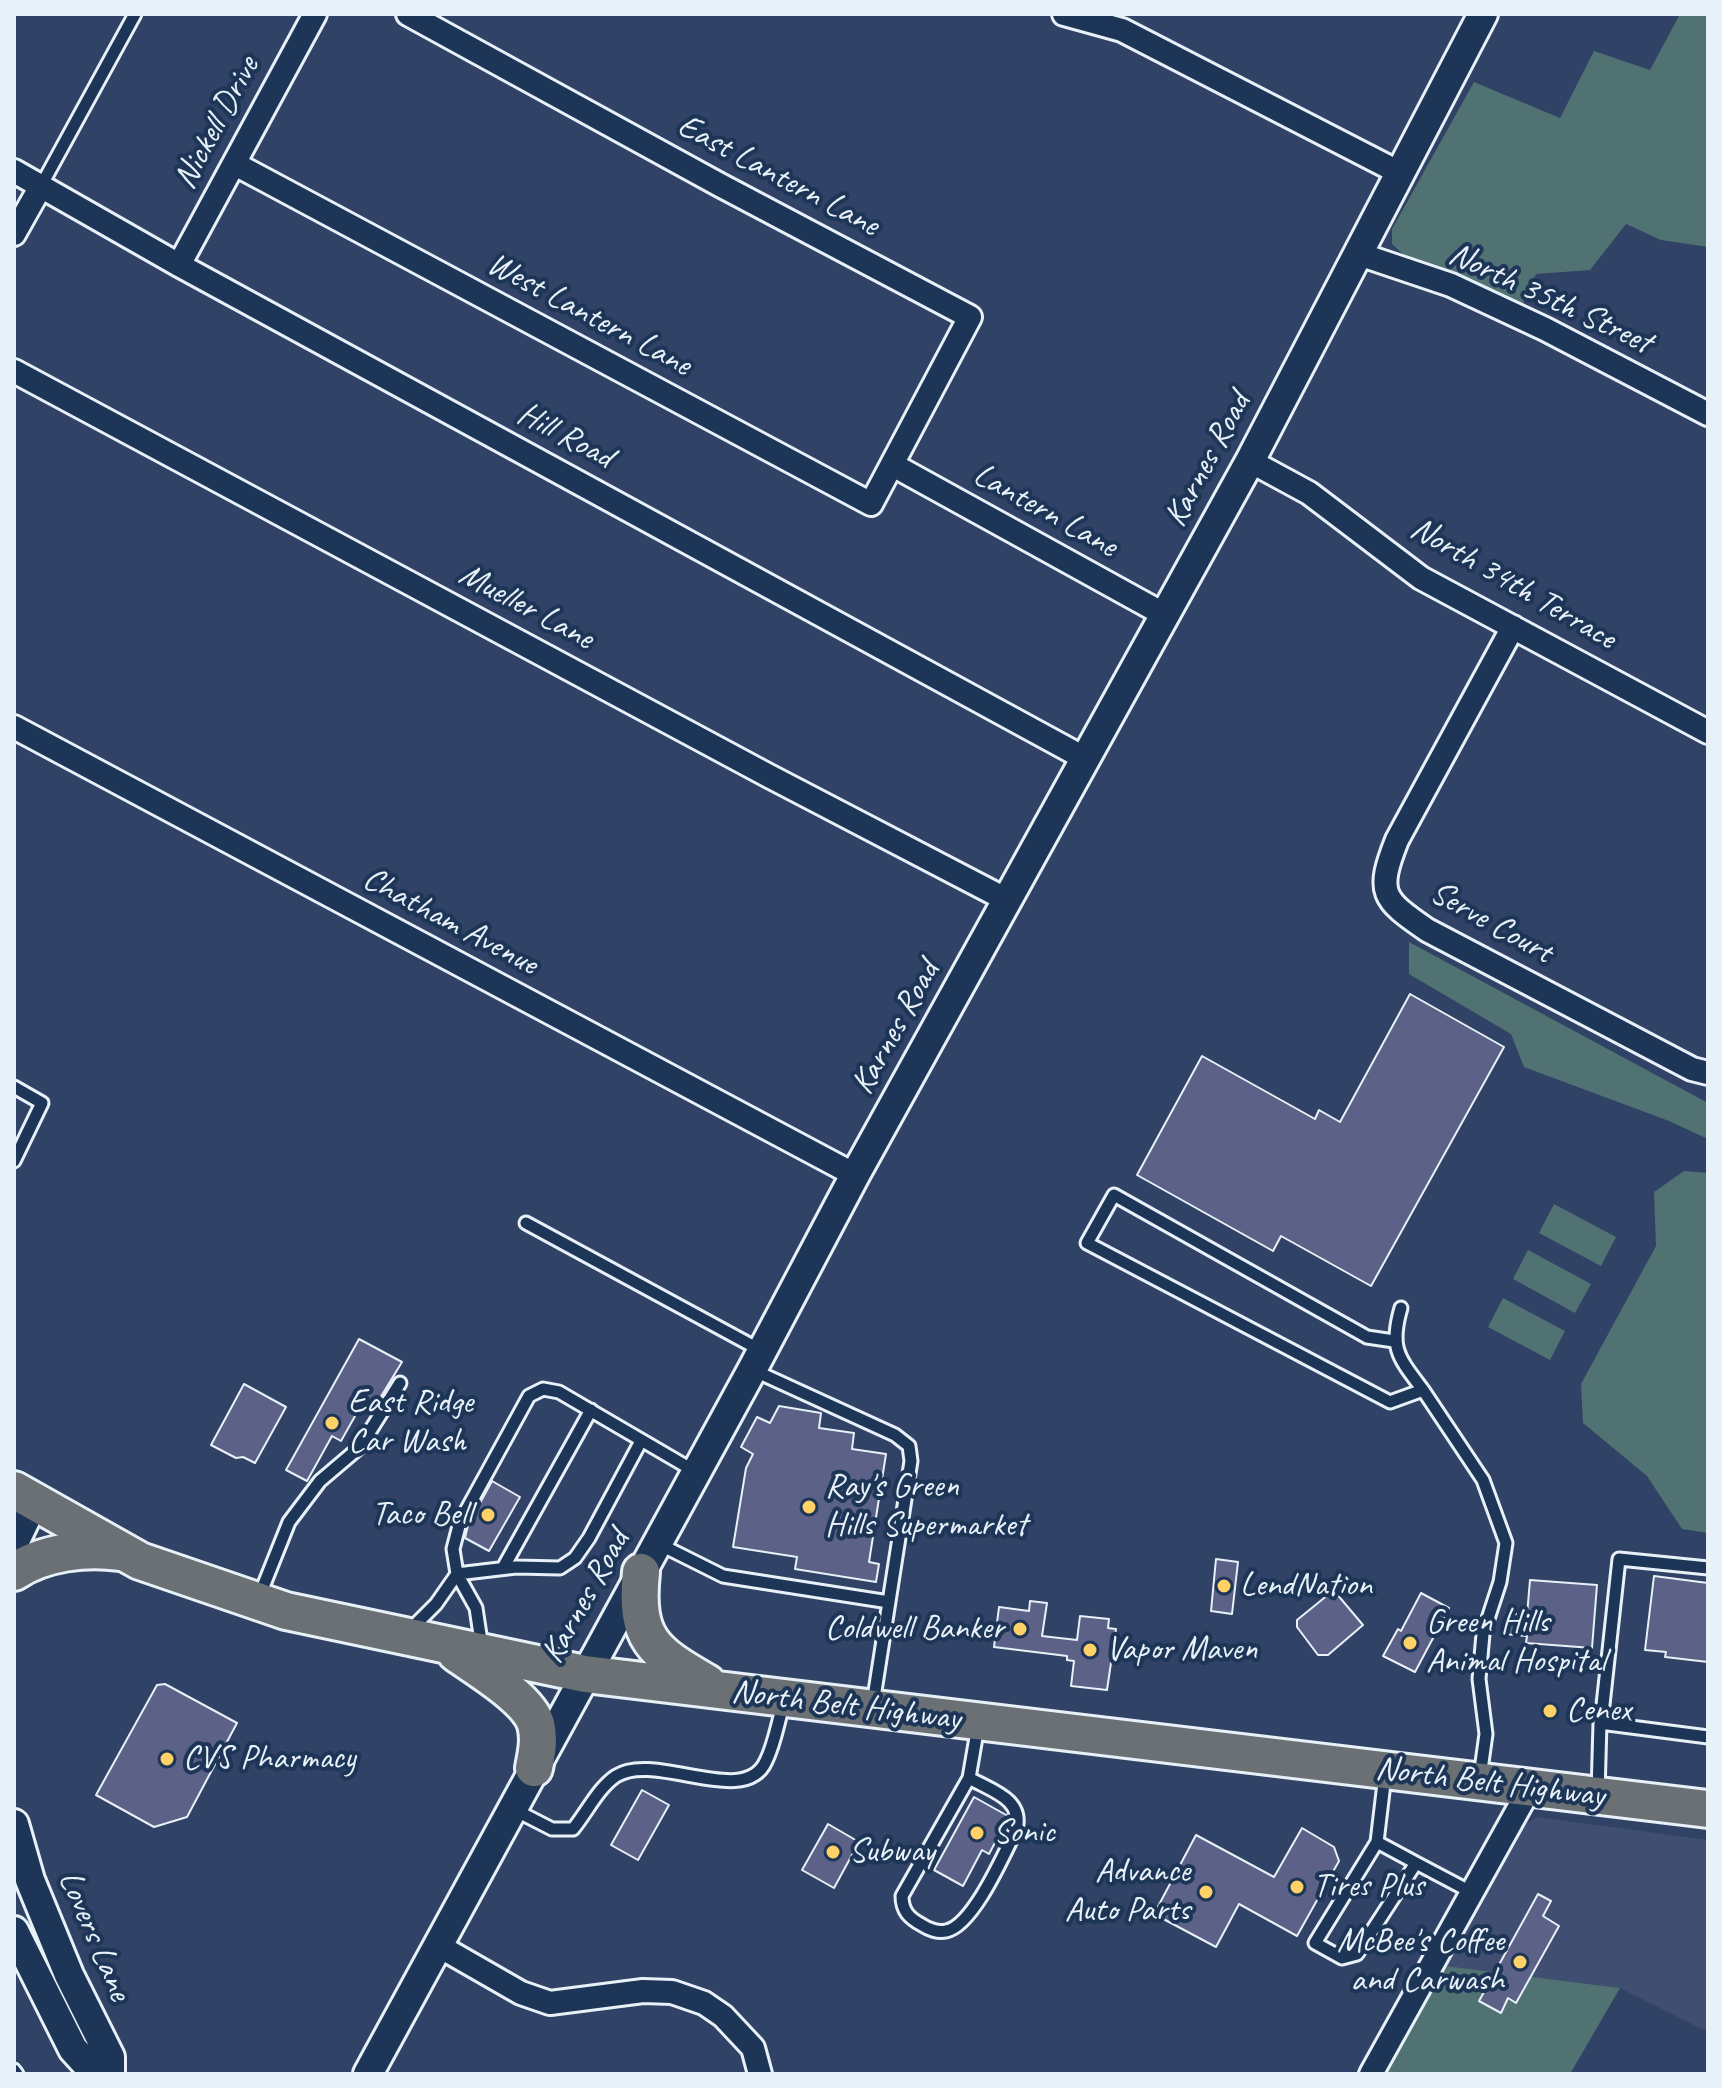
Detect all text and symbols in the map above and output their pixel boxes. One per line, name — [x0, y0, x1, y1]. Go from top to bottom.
street label: Nickell Drive — [165, 50, 269, 196]
street label: East Lantern Lane — [670, 106, 886, 246]
street label: North 35th Street — [1442, 234, 1658, 364]
street label: West Lantern Lane — [480, 244, 698, 386]
street label: Karnes Road — [1156, 386, 1260, 534]
street label: Hill Road — [510, 394, 620, 478]
street label: Lantern Lane — [966, 455, 1124, 567]
street label: North 34th Terrace — [1403, 509, 1623, 659]
street label: Mueller Lane — [452, 555, 600, 659]
street label: Chatham Avenue — [355, 859, 545, 985]
street label: Serve Court — [1423, 873, 1559, 973]
street label: Karnes Road — [843, 954, 949, 1102]
place label: East Ridge Car Wash — [348, 1383, 473, 1462]
marker: East Ridge Car Wash — [323, 1414, 341, 1432]
place label: Ray's Green Hills Supermarket — [825, 1467, 1027, 1546]
place label: Taco Bell — [372, 1495, 472, 1535]
marker: Ray's Green Hills Supermarket — [800, 1498, 818, 1516]
marker: Taco Bell — [479, 1506, 497, 1524]
street label: Karnes Road — [533, 1523, 639, 1671]
place label: LendNation — [1240, 1566, 1372, 1606]
marker: LendNation — [1215, 1577, 1233, 1595]
place label: Green Hills Animal Hospital — [1426, 1603, 1606, 1682]
place label: Coldwell Banker — [825, 1609, 1004, 1649]
marker: Coldwell Banker — [1011, 1620, 1029, 1638]
place label: Vapor Maven — [1106, 1630, 1257, 1670]
marker: Green Hills Animal Hospital — [1401, 1634, 1419, 1652]
marker: Vapor Maven — [1081, 1641, 1099, 1659]
street label: North Belt Highway — [729, 1672, 963, 1740]
place label: Cenex — [1566, 1691, 1631, 1731]
marker: Cenex — [1541, 1702, 1559, 1720]
place label: CVS Pharmacy — [183, 1739, 355, 1779]
street label: North Belt Highway — [1373, 1749, 1607, 1817]
marker: CVS Pharmacy — [158, 1750, 176, 1768]
place label: Sonic — [993, 1813, 1055, 1853]
marker: Sonic — [968, 1824, 986, 1842]
place label: Subway — [849, 1832, 935, 1872]
marker: Subway — [824, 1843, 842, 1861]
place label: Advance Auto Parts — [1065, 1852, 1190, 1932]
street label: Lovers Lane — [49, 1865, 139, 2007]
place label: Tires Plus — [1313, 1867, 1424, 1907]
marker: Tires Plus — [1288, 1878, 1306, 1896]
marker: Advance Auto Parts — [1197, 1883, 1215, 1901]
place label: McBee's Coffee and Carwash — [1337, 1922, 1504, 2002]
marker: McBee's Coffee and Carwash — [1511, 1953, 1529, 1971]

